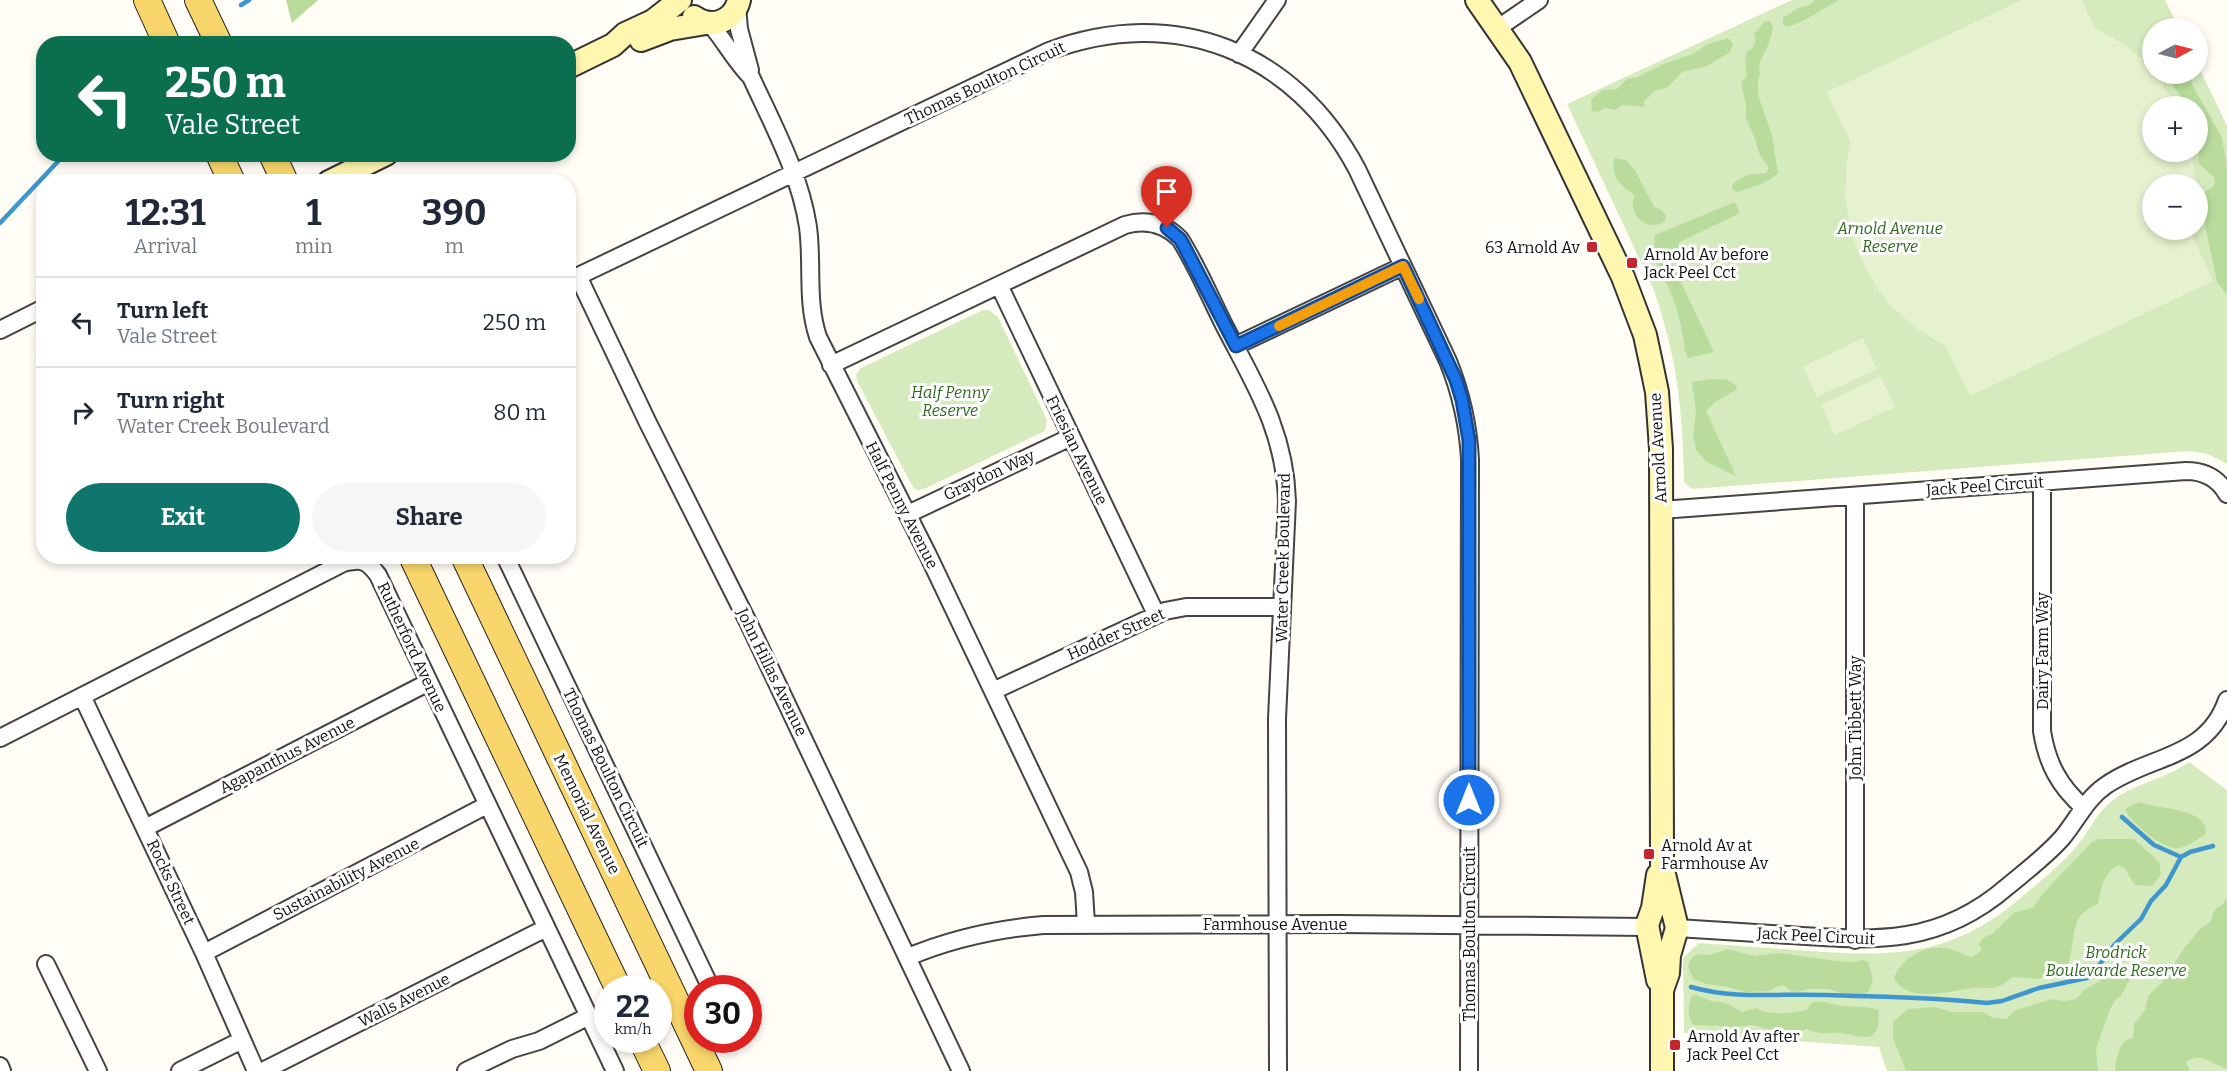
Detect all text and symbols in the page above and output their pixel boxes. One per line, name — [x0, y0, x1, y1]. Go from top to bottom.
north arrow — [2142, 18, 2208, 84]
map controls — [2142, 18, 2208, 240]
street label: Thomas Boulton Circuit — [902, 37, 1068, 129]
text: 250 m — [165, 58, 286, 108]
icon: left — [66, 60, 144, 138]
button: + — [2142, 96, 2208, 162]
text: Vale Street — [165, 109, 300, 141]
pin — [1141, 166, 1192, 228]
button: − — [2142, 174, 2208, 240]
icon: arrive — [1150, 175, 1183, 208]
text: 12:31 — [125, 191, 206, 235]
text: 1 — [306, 191, 322, 235]
text: 390 — [422, 191, 487, 235]
park label: Arnold Avenue Reserve — [1836, 219, 1943, 256]
text: Arrival — [134, 234, 197, 258]
text: min — [295, 234, 333, 258]
text: m — [445, 234, 464, 258]
place label: 63 Arnold Av — [1485, 238, 1581, 257]
marker: 63 Arnold Av — [1585, 240, 1599, 254]
place label: Arnold Av before Jack Peel Cct — [1643, 245, 1769, 282]
marker: Arnold Av before Jack Peel Cct — [1625, 256, 1639, 270]
text: Turn left — [117, 297, 209, 324]
icon: left — [66, 306, 99, 339]
text: 250 m — [483, 309, 546, 336]
text: Vale Street — [117, 324, 217, 348]
park label: Half Penny Reserve — [911, 383, 990, 420]
text: Turn right — [117, 387, 225, 414]
street label: Friesian Avenue — [1042, 392, 1112, 508]
street label: Arnold Avenue — [1646, 392, 1670, 504]
icon: right — [66, 396, 99, 429]
text: 80 m — [493, 399, 546, 426]
text: Water Creek Boulevard — [117, 414, 330, 438]
street label: Half Penny Avenue — [862, 438, 942, 572]
street label: Graydon Way — [940, 445, 1038, 504]
street label: Water Creek Boulevard — [1272, 472, 1294, 643]
street label: Jack Peel Circuit — [1924, 472, 2045, 500]
button: Exit — [66, 483, 300, 552]
button: Share — [312, 483, 546, 552]
street label: Rutherford Avenue — [373, 579, 451, 715]
street label: Dairy Farm Way — [2033, 591, 2052, 710]
street label: John Hillas Avenue — [732, 604, 811, 739]
street label: Hodder Street — [1064, 604, 1168, 664]
street label: John Tibbett Way — [1846, 655, 1865, 782]
street label: Thomas Boulton Circuit — [559, 685, 653, 851]
street label: Agapanthus Avenue — [216, 713, 358, 797]
street label: Memorial Avenue — [550, 751, 624, 877]
position arrow — [1437, 768, 1501, 832]
street label: Sustainability Avenue — [270, 834, 422, 924]
street label: Rocks Street — [143, 836, 199, 928]
place label: Arnold Av at Farmhouse Av — [1661, 836, 1769, 873]
street label: Thomas Boulton Circuit — [1460, 846, 1479, 1021]
marker: Arnold Av at Farmhouse Av — [1642, 847, 1656, 861]
street label: Farmhouse Avenue — [1203, 915, 1347, 934]
street label: Jack Peel Circuit — [1755, 923, 1876, 949]
park label: Brodrick Boulevarde Reserve — [2046, 943, 2186, 980]
street label: Walls Avenue — [355, 969, 453, 1031]
speed limit sign: 30 — [684, 975, 762, 1053]
text: 22 — [616, 989, 650, 1025]
text: km/h — [614, 1020, 652, 1038]
place label: Arnold Av after Jack Peel Cct — [1686, 1027, 1800, 1064]
marker: Arnold Av after Jack Peel Cct — [1668, 1038, 1682, 1052]

